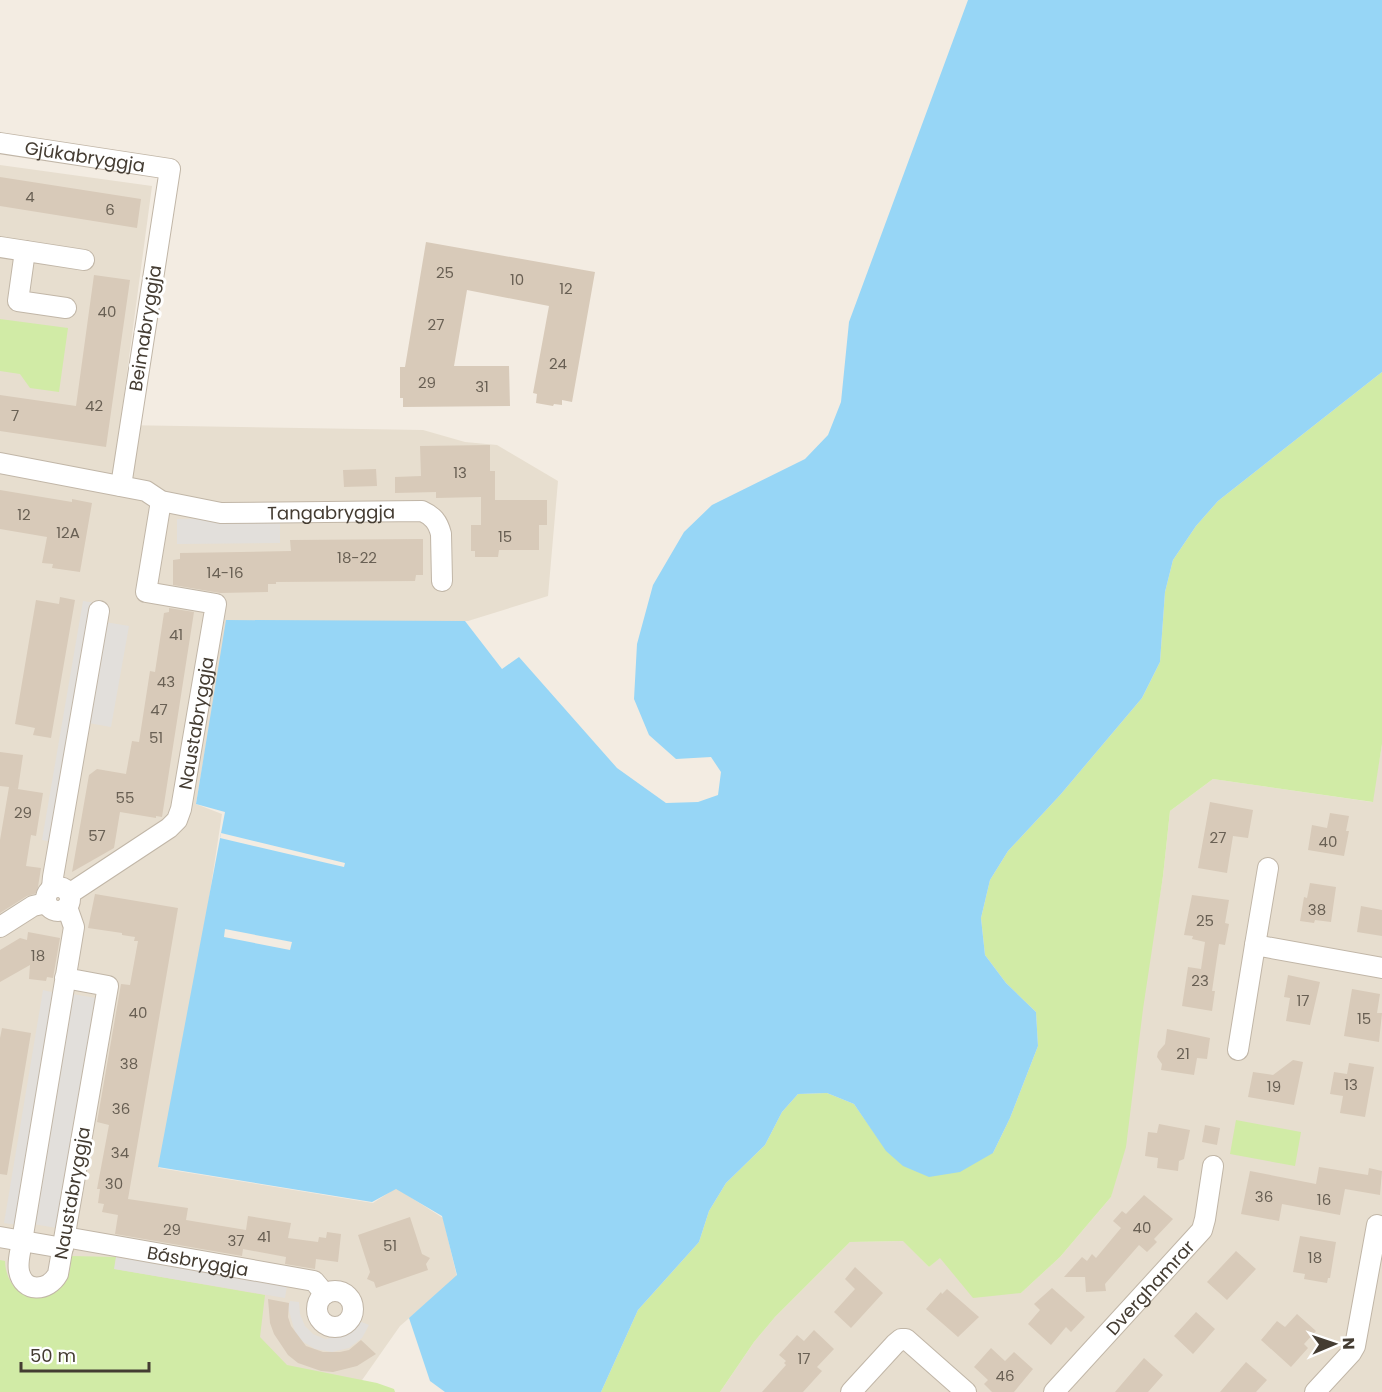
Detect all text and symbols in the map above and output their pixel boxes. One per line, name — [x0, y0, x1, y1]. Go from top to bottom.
street label: Gjúkabryggja — [23, 134, 147, 178]
house number: 4 — [25, 186, 35, 207]
house number: 6 — [105, 199, 115, 220]
house number: 25 — [436, 262, 454, 283]
street label: Beimabryggja — [123, 263, 167, 393]
house number: 10 — [510, 269, 524, 290]
house number: 12 — [559, 278, 573, 299]
house number: 40 — [98, 301, 116, 322]
house number: 27 — [428, 314, 444, 335]
house number: 24 — [549, 353, 567, 374]
house number: 29 — [418, 372, 436, 393]
house number: 31 — [475, 376, 489, 397]
house number: 42 — [85, 395, 103, 416]
house number: 7 — [11, 405, 19, 426]
house number: 13 — [453, 462, 467, 483]
street label: Tangabryggja — [267, 499, 395, 525]
house number: 12 — [17, 504, 31, 525]
house number: 12A — [56, 522, 80, 543]
house number: 15 — [498, 526, 512, 547]
house number: 18-22 — [337, 547, 377, 568]
house number: 14-16 — [207, 562, 243, 583]
house number: 41 — [169, 624, 183, 645]
street label: Naustabryggja — [172, 655, 219, 791]
house number: 43 — [157, 671, 175, 692]
house number: 47 — [150, 699, 168, 720]
house number: 51 — [149, 727, 163, 748]
house number: 55 — [116, 787, 134, 808]
house number: 29 — [14, 802, 32, 823]
house number: 57 — [88, 825, 106, 846]
house number: 27 — [1210, 827, 1226, 848]
house number: 40 — [1319, 831, 1337, 852]
house number: 38 — [1308, 899, 1326, 920]
house number: 25 — [1196, 910, 1214, 931]
house number: 18 — [31, 945, 45, 966]
house number: 23 — [1191, 970, 1209, 991]
house number: 17 — [1297, 990, 1310, 1011]
house number: 40 — [129, 1002, 147, 1023]
house number: 15 — [1357, 1008, 1371, 1029]
house number: 21 — [1176, 1043, 1190, 1064]
house number: 38 — [120, 1053, 138, 1074]
house number: 13 — [1344, 1074, 1358, 1095]
house number: 19 — [1267, 1076, 1281, 1097]
house number: 36 — [112, 1098, 130, 1119]
street label: Naustabryggja — [48, 1125, 96, 1261]
house number: 34 — [111, 1142, 129, 1163]
house number: 30 — [105, 1173, 123, 1194]
house number: 36 — [1255, 1186, 1273, 1207]
house number: 16 — [1317, 1189, 1331, 1210]
house number: 40 — [1133, 1217, 1151, 1238]
house number: 29 — [163, 1219, 181, 1240]
house number: 41 — [257, 1226, 271, 1247]
house number: 37 — [227, 1230, 245, 1251]
street label: Dverghamrar — [1100, 1234, 1200, 1340]
house number: 51 — [383, 1235, 397, 1256]
street label: Básbryggja — [145, 1239, 251, 1282]
house number: 18 — [1308, 1247, 1322, 1268]
north arrow — [1304, 1314, 1364, 1374]
scale bar — [21, 1335, 148, 1373]
text: N — [1337, 1337, 1360, 1350]
text: 50 m — [30, 1343, 76, 1368]
house number: 17 — [798, 1348, 811, 1369]
house number: 46 — [996, 1365, 1014, 1386]

